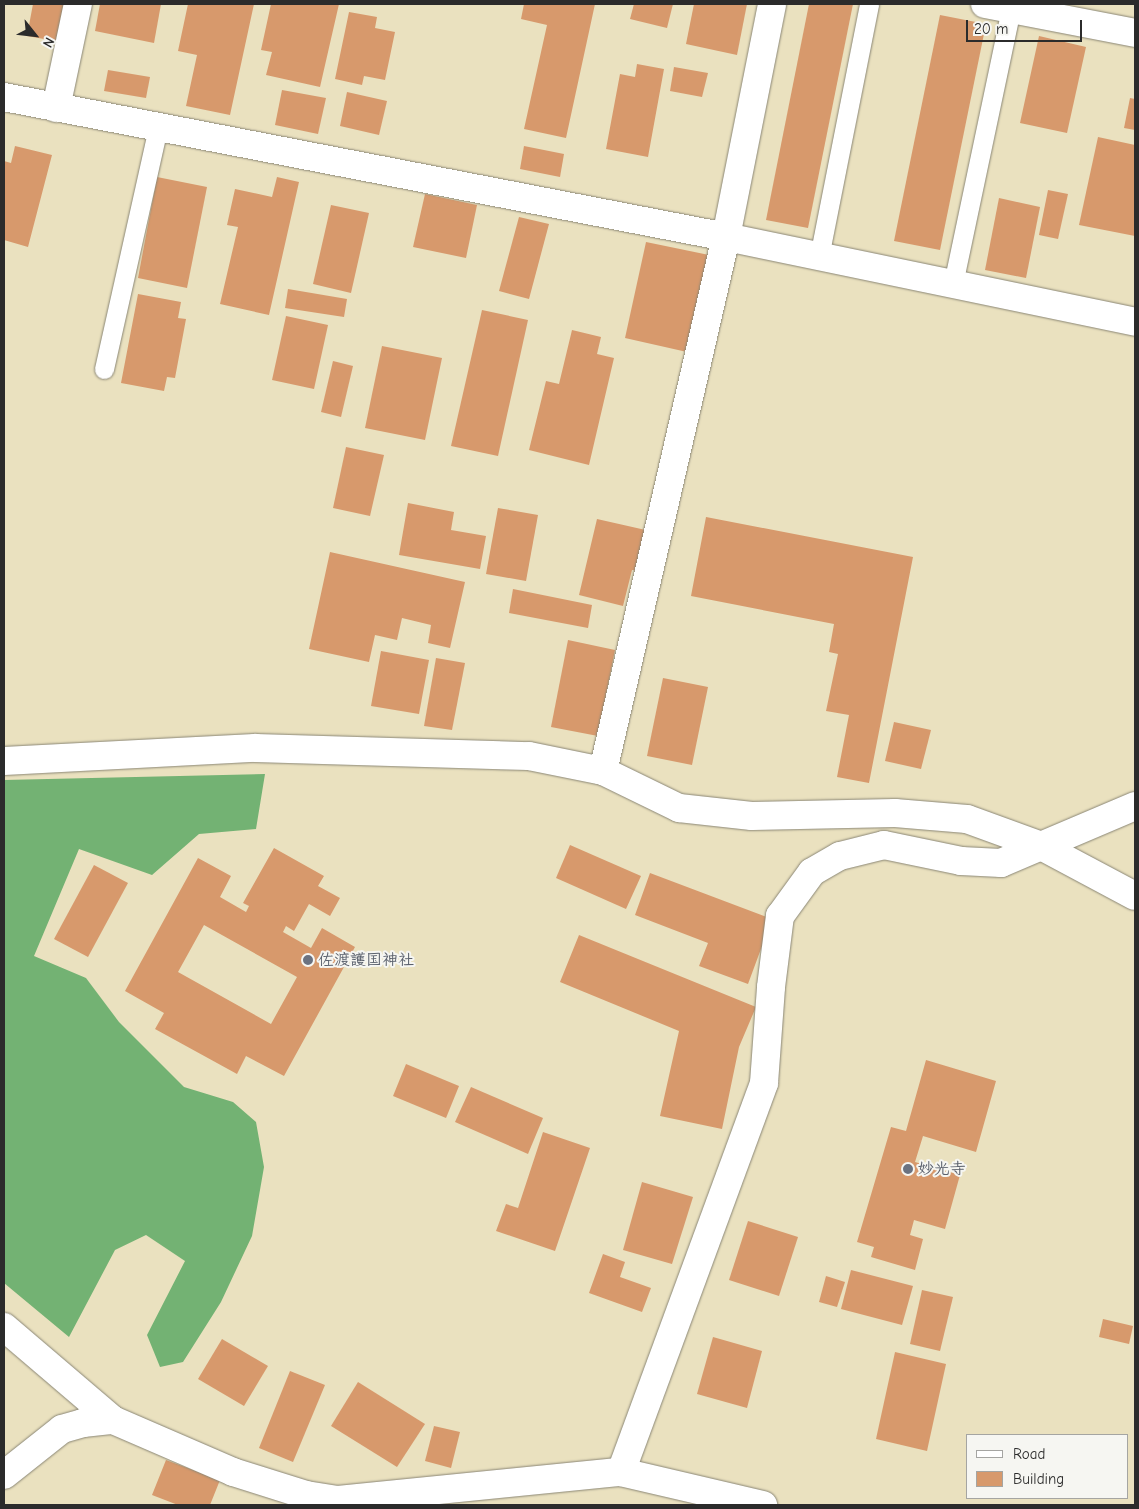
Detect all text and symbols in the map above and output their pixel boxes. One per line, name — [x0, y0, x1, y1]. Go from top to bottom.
north arrow — [10, 10, 60, 60]
scale bar — [969, 10, 1085, 42]
text: 20 m — [974, 20, 1008, 38]
text: N — [39, 34, 58, 51]
place label: 佐渡護国神社 — [318, 950, 414, 970]
marker: 佐渡護国神社 — [302, 954, 314, 966]
place label: 妙光寺 — [918, 1159, 966, 1179]
marker: 妙光寺 — [902, 1163, 914, 1175]
legend — [966, 1434, 1129, 1499]
text: Road — [1013, 1445, 1045, 1463]
text: Building — [1013, 1470, 1064, 1488]

